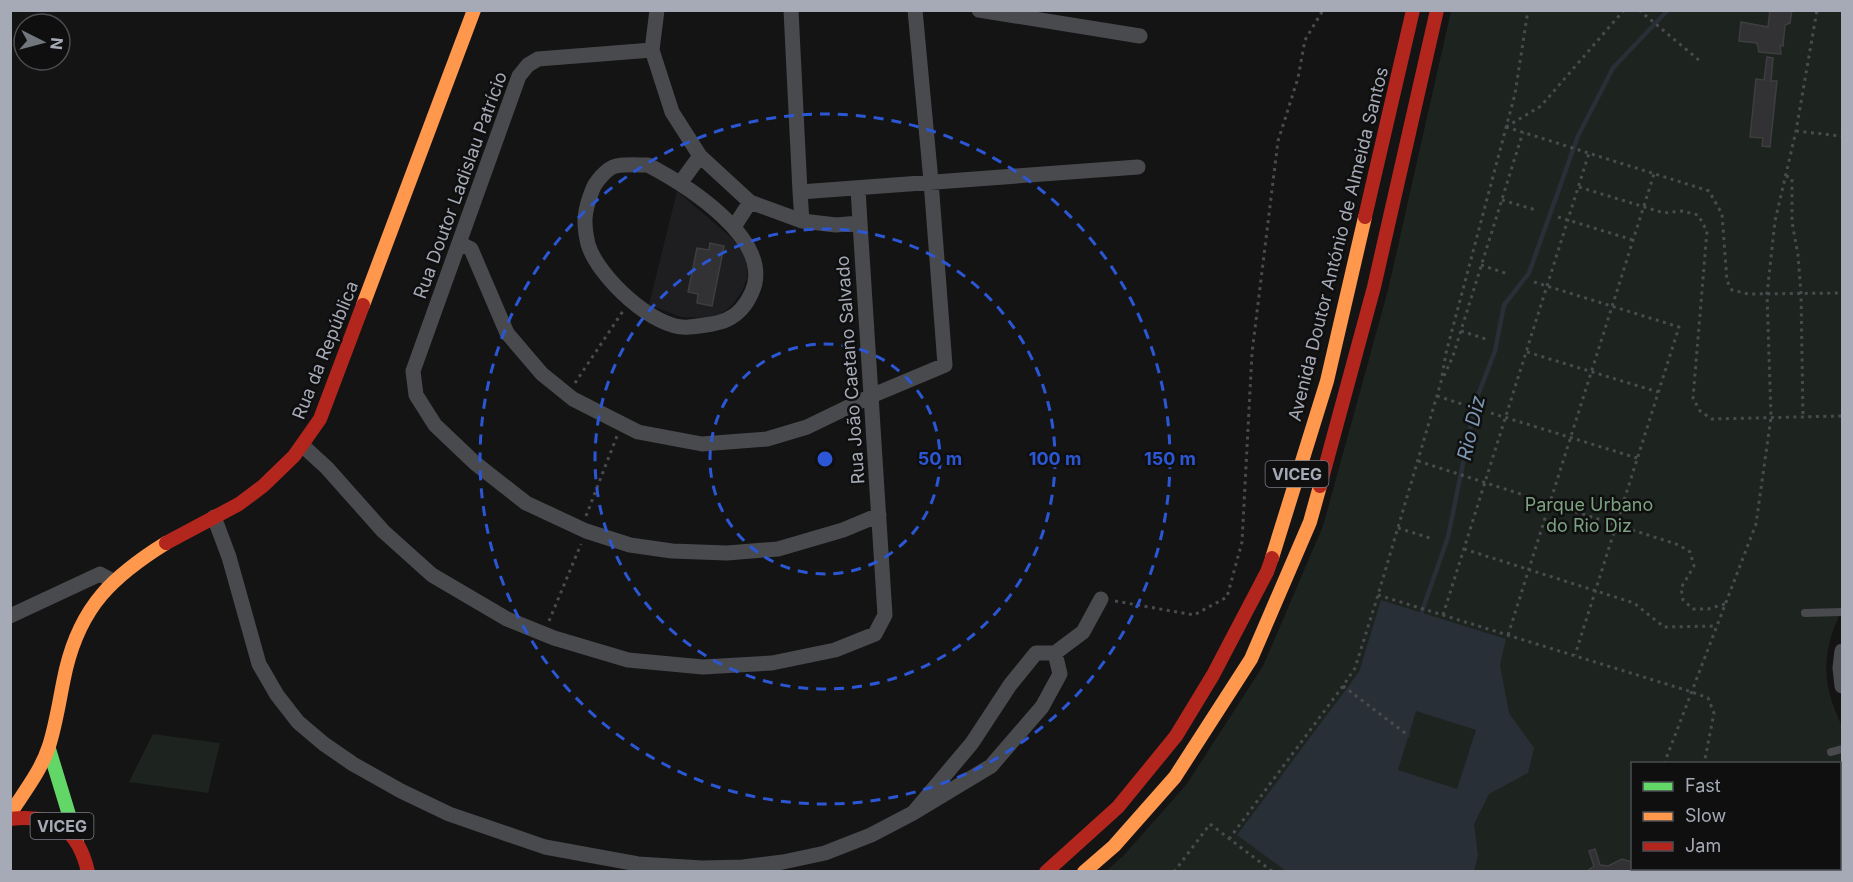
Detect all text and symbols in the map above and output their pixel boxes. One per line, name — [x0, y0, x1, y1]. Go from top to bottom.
north arrow — [12, 12, 72, 72]
text: N — [46, 36, 68, 51]
street label: Avenida Doutor António de Almeida Santos — [1284, 65, 1392, 423]
street label: Rua Doutor Ladislau Patrício — [409, 69, 511, 301]
street label: Rua João Caetano Salvado — [832, 255, 868, 485]
street label: Rua da República — [288, 278, 362, 422]
water label: Rio Diz — [1452, 393, 1490, 463]
text: 50 m — [918, 448, 962, 469]
text: 100 m — [1029, 448, 1081, 469]
text: 150 m — [1144, 448, 1196, 469]
centre of rings — [815, 449, 835, 469]
road number: VICEG — [1266, 461, 1328, 487]
park label: Parque Urbano do Rio Diz — [1525, 494, 1653, 536]
legend — [1631, 762, 1841, 870]
text: Fast — [1685, 775, 1721, 796]
text: Slow — [1685, 805, 1726, 826]
road number: VICEG — [31, 813, 94, 839]
text: Jam — [1685, 835, 1721, 856]

